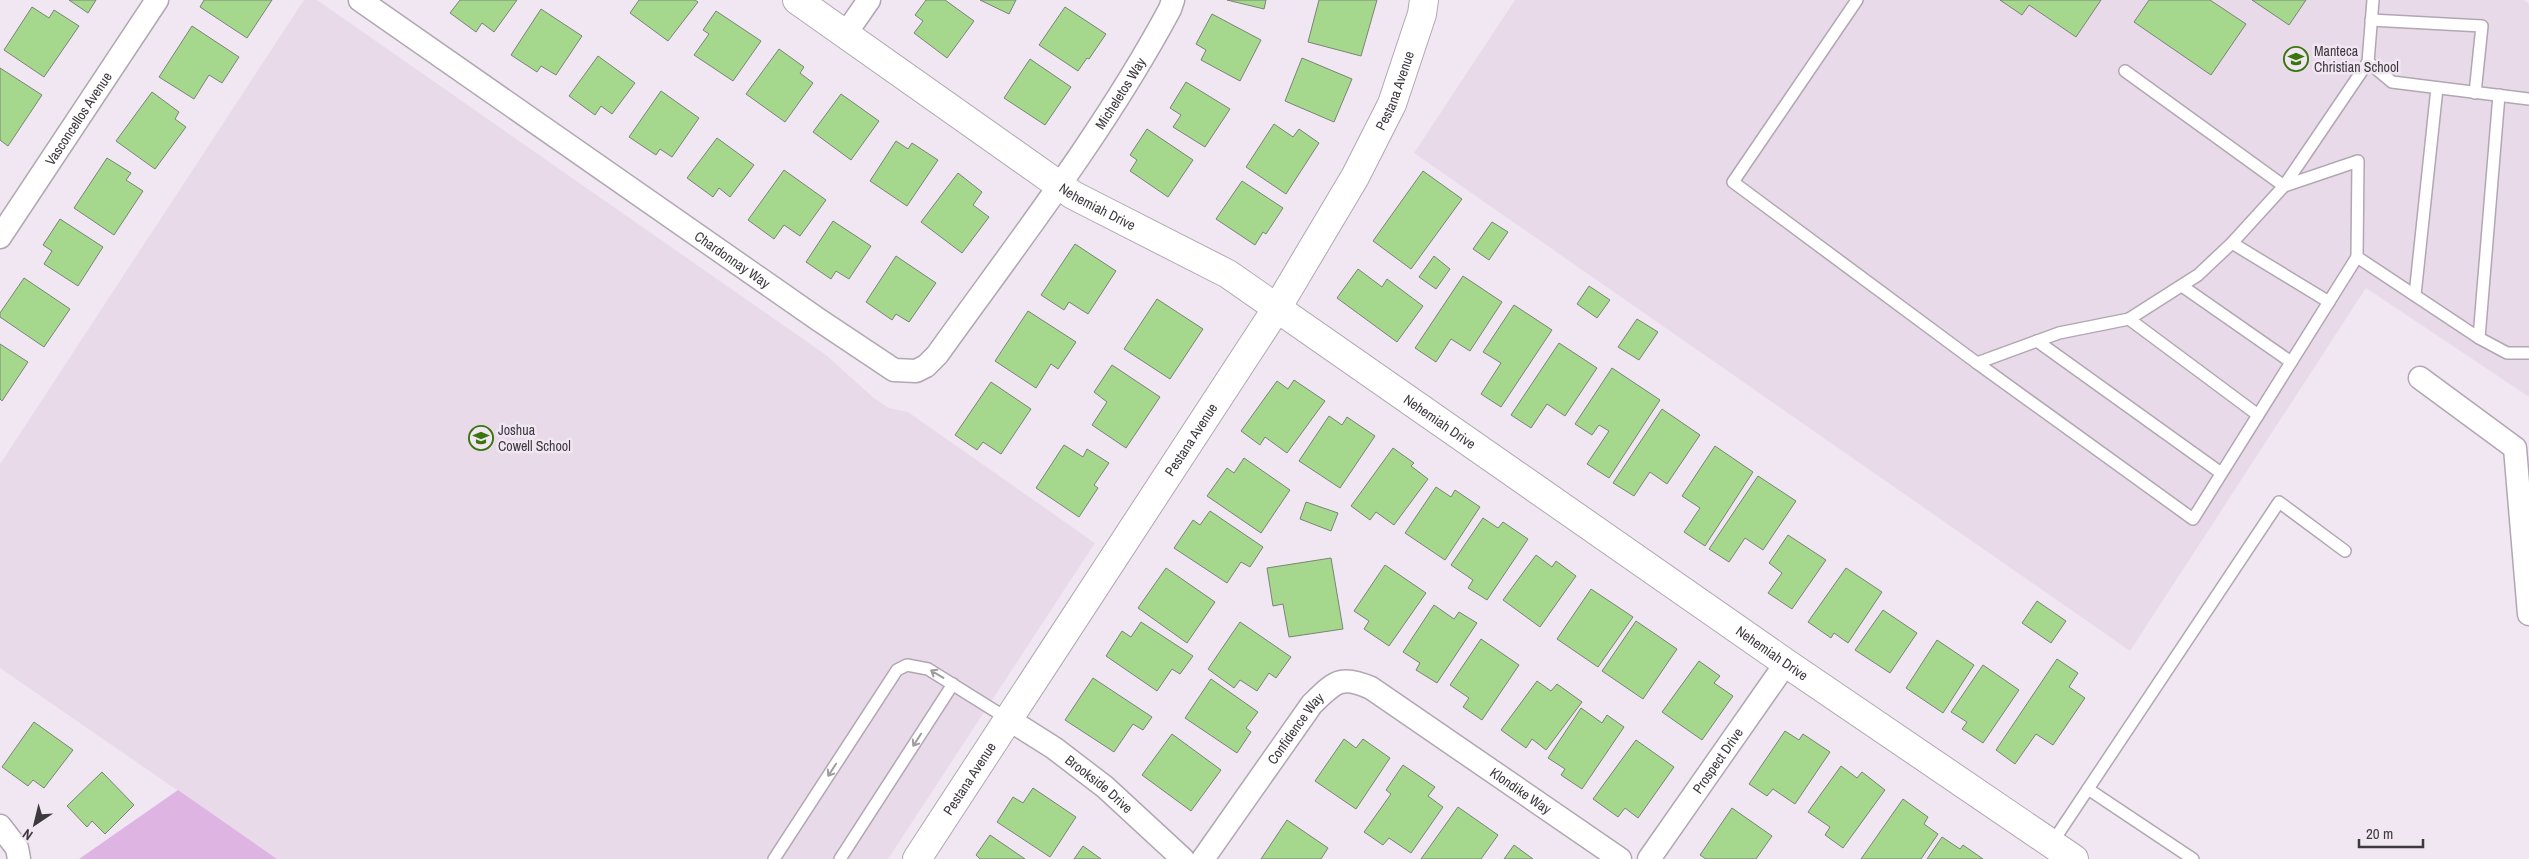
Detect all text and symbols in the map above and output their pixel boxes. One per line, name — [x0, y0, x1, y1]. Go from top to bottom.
place label: Manteca Christian School — [2314, 42, 2399, 76]
school or university icon: Manteca Christian School — [2283, 46, 2309, 72]
street label: Pestana Avenue — [1371, 49, 1418, 133]
street label: Micheletos Way — [1091, 54, 1150, 133]
street label: Vasconcellos Avenue — [41, 69, 116, 169]
street label: Nehemiah Drive — [1056, 179, 1138, 234]
street label: Chardonnay Way — [691, 227, 774, 292]
street label: Nehemiah Drive — [1400, 390, 1479, 453]
street label: Pestana Avenue — [1161, 400, 1221, 479]
place label: Joshua Cowell School — [498, 421, 571, 455]
school or university icon: Joshua Cowell School — [468, 425, 494, 451]
street label: Nehemiah Drive — [1732, 622, 1812, 684]
one-way arrow — [930, 669, 945, 679]
street label: Confidence Way — [1263, 688, 1328, 768]
street label: Prospect Drive — [1689, 724, 1747, 797]
one-way arrow — [912, 732, 922, 746]
street label: Pestana Avenue — [939, 739, 1000, 819]
street label: Brookside Drive — [1062, 751, 1137, 817]
one-way arrow — [827, 763, 837, 777]
street label: Klondike Way — [1487, 763, 1555, 818]
north arrow — [10, 799, 60, 849]
scale bar — [2359, 816, 2423, 848]
text: 20 m — [2366, 823, 2393, 844]
text: N — [19, 825, 36, 844]

